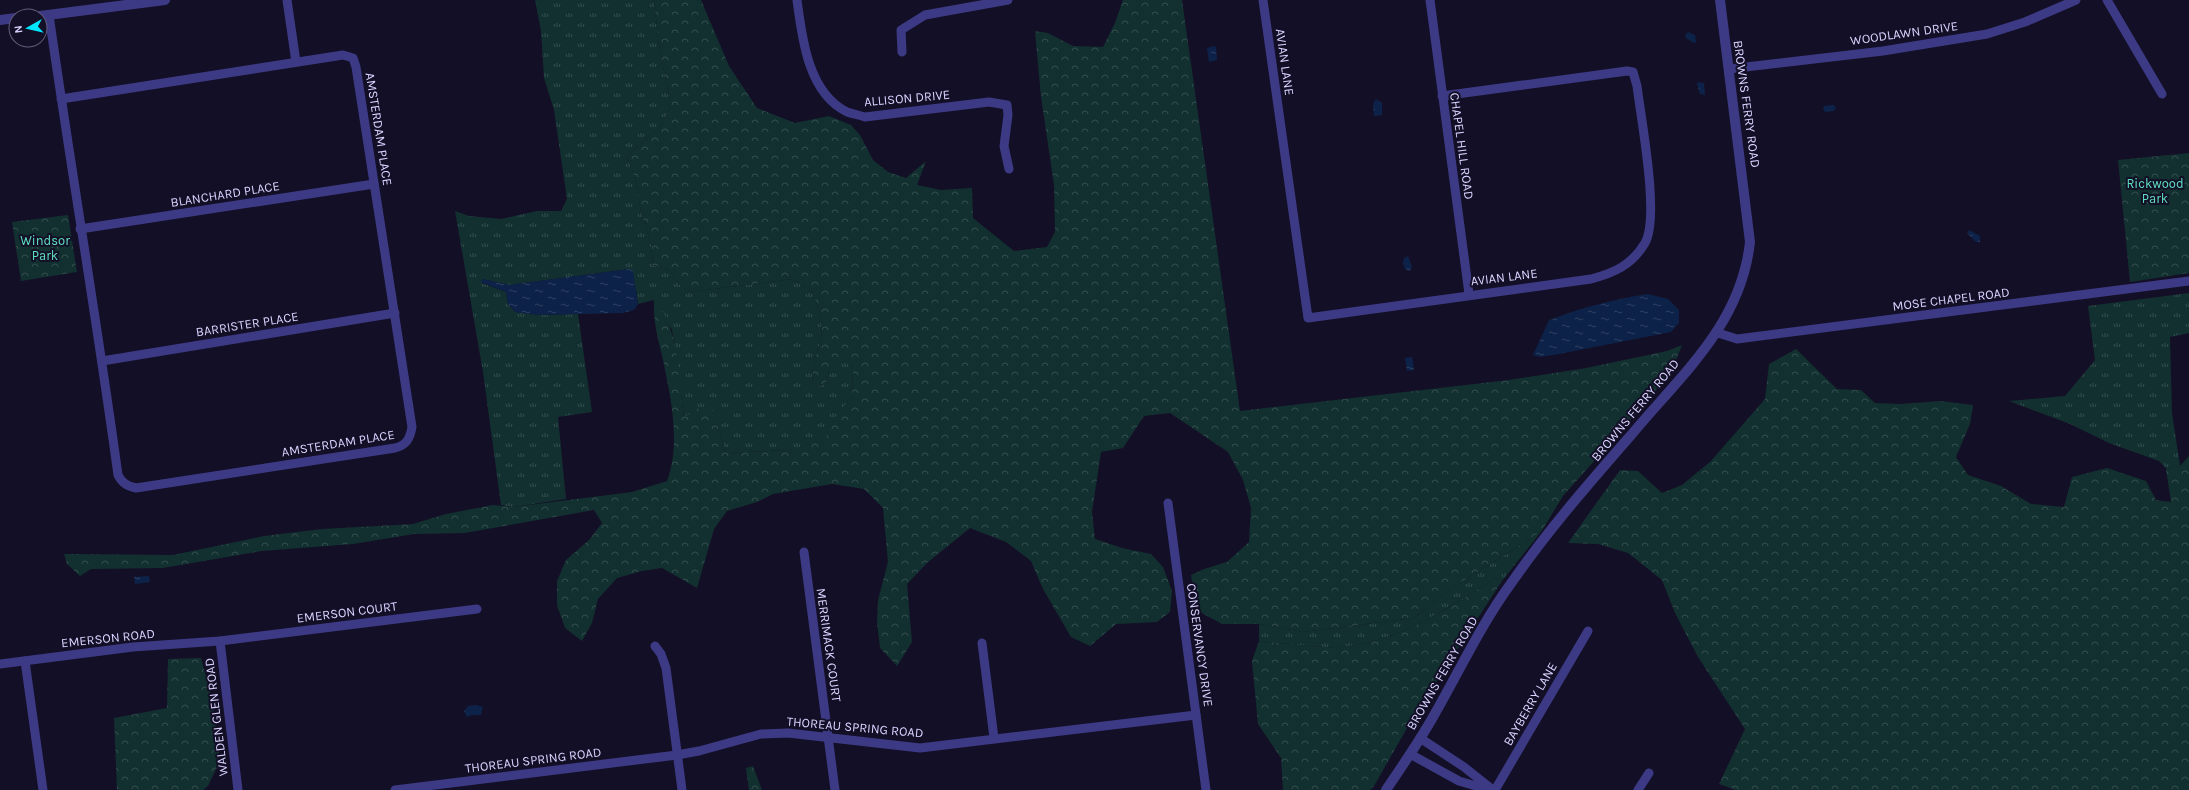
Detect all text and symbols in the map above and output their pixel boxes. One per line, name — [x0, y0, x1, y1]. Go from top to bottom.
north arrow — [8, 8, 48, 48]
street label: WOODLAWN DRIVE — [1849, 18, 1959, 48]
text: N — [12, 25, 26, 34]
street label: AVIAN LANE — [1273, 28, 1297, 96]
street label: BROWNS FERRY ROAD — [1731, 39, 1763, 169]
street label: AMSTERDAM PLACE — [363, 71, 395, 187]
street label: ALLISON DRIVE — [863, 87, 951, 109]
street label: CHAPEL HILL ROAD — [1447, 92, 1477, 200]
park label: Rickwood Park — [2126, 176, 2184, 206]
street label: BLANCHARD PLACE — [169, 178, 281, 210]
park label: Windsor Park — [20, 233, 70, 263]
street label: AVIAN LANE — [1470, 265, 1538, 289]
street label: MOSE CHAPEL ROAD — [1892, 284, 2010, 314]
street label: BARRISTER PLACE — [195, 308, 299, 340]
street label: BROWNS FERRY ROAD — [1588, 356, 1682, 464]
street label: AMSTERDAM PLACE — [280, 427, 396, 459]
street label: CONSERVANCY DRIVE — [1184, 582, 1216, 708]
street label: MERRIMACK COURT — [814, 587, 844, 703]
street label: EMERSON COURT — [296, 598, 399, 626]
street label: BROWNS FERRY ROAD — [1403, 614, 1481, 732]
street label: EMERSON ROAD — [60, 626, 156, 650]
street label: WALDEN GLEN ROAD — [201, 657, 231, 777]
street label: BAYBERRY LANE — [1500, 660, 1560, 748]
street label: THOREAU SPRING ROAD — [786, 714, 924, 740]
street label: THOREAU SPRING ROAD — [464, 744, 602, 776]

